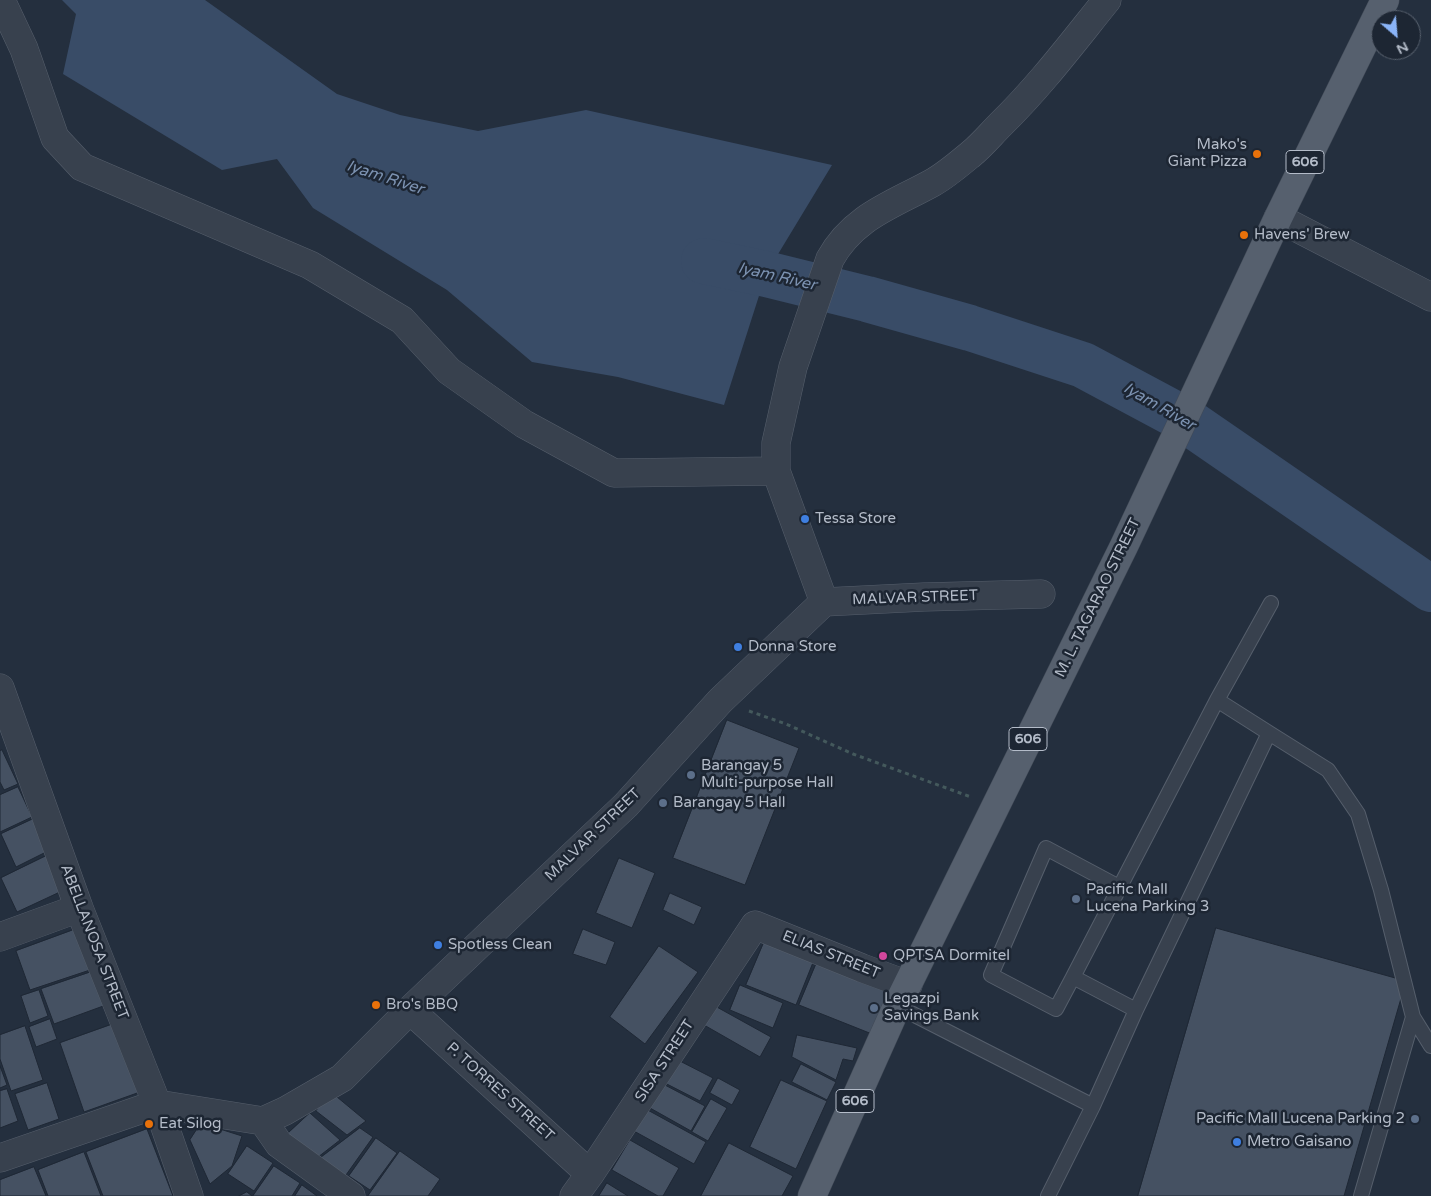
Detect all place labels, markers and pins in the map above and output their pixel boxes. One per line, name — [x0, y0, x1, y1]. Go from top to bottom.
place label: Mako's Giant Pizza — [1168, 136, 1247, 171]
marker: Mako's Giant Pizza — [1251, 148, 1263, 160]
place label: Havens' Brew — [1254, 226, 1350, 244]
marker: Havens' Brew — [1238, 229, 1250, 241]
place label: Tessa Store — [815, 510, 896, 528]
marker: Tessa Store — [799, 513, 811, 525]
place label: Donna Store — [748, 638, 836, 656]
marker: Donna Store — [732, 641, 744, 653]
place label: Barangay 5 Multi-purpose Hall — [701, 757, 833, 792]
marker: Barangay 5 Multi-purpose Hall — [685, 769, 697, 781]
place label: Barangay 5 Hall — [673, 794, 785, 812]
marker: Barangay 5 Hall — [657, 797, 669, 809]
place label: Pacific Mall Lucena Parking 3 — [1086, 881, 1209, 916]
marker: Pacific Mall Lucena Parking 3 — [1070, 893, 1082, 905]
place label: Spotless Clean — [448, 936, 552, 954]
marker: Spotless Clean — [432, 939, 444, 951]
place label: QPTSA Dormitel — [893, 947, 1010, 965]
marker: QPTSA Dormitel — [877, 950, 889, 962]
place label: Legazpi Savings Bank — [884, 990, 979, 1025]
place label: Bro's BBQ — [386, 996, 458, 1014]
marker: Bro's BBQ — [370, 999, 382, 1011]
marker: Legazpi Savings Bank — [868, 1002, 880, 1014]
place label: Pacific Mall Lucena Parking 2 — [1196, 1110, 1405, 1128]
marker: Pacific Mall Lucena Parking 2 — [1409, 1113, 1421, 1125]
place label: Eat Silog — [159, 1115, 222, 1133]
marker: Eat Silog — [143, 1118, 155, 1130]
place label: Metro Gaisano — [1247, 1133, 1351, 1151]
marker: Metro Gaisano — [1231, 1136, 1243, 1148]

